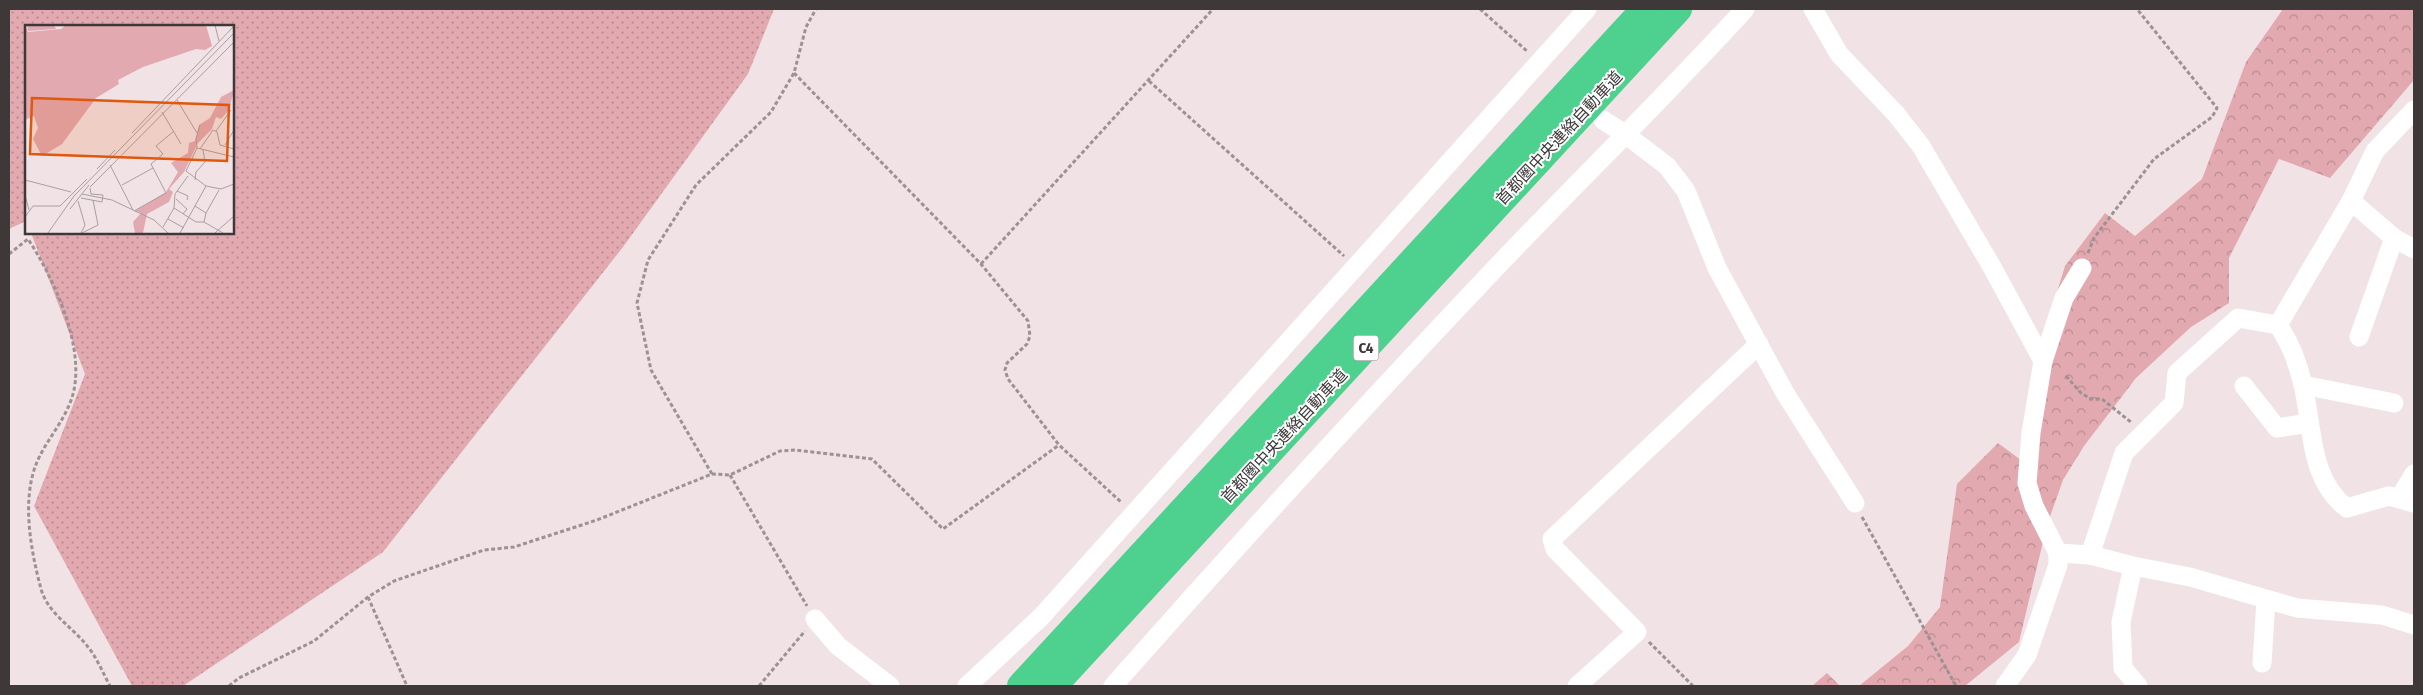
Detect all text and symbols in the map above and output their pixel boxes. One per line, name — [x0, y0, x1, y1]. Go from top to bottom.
inset map — [25, 25, 234, 234]
street label: 首都圏中央連絡自動車道 — [1492, 67, 1626, 209]
road number: C4 — [1354, 336, 1378, 360]
street label: 首都圏中央連絡自動車道 — [1217, 365, 1351, 507]

